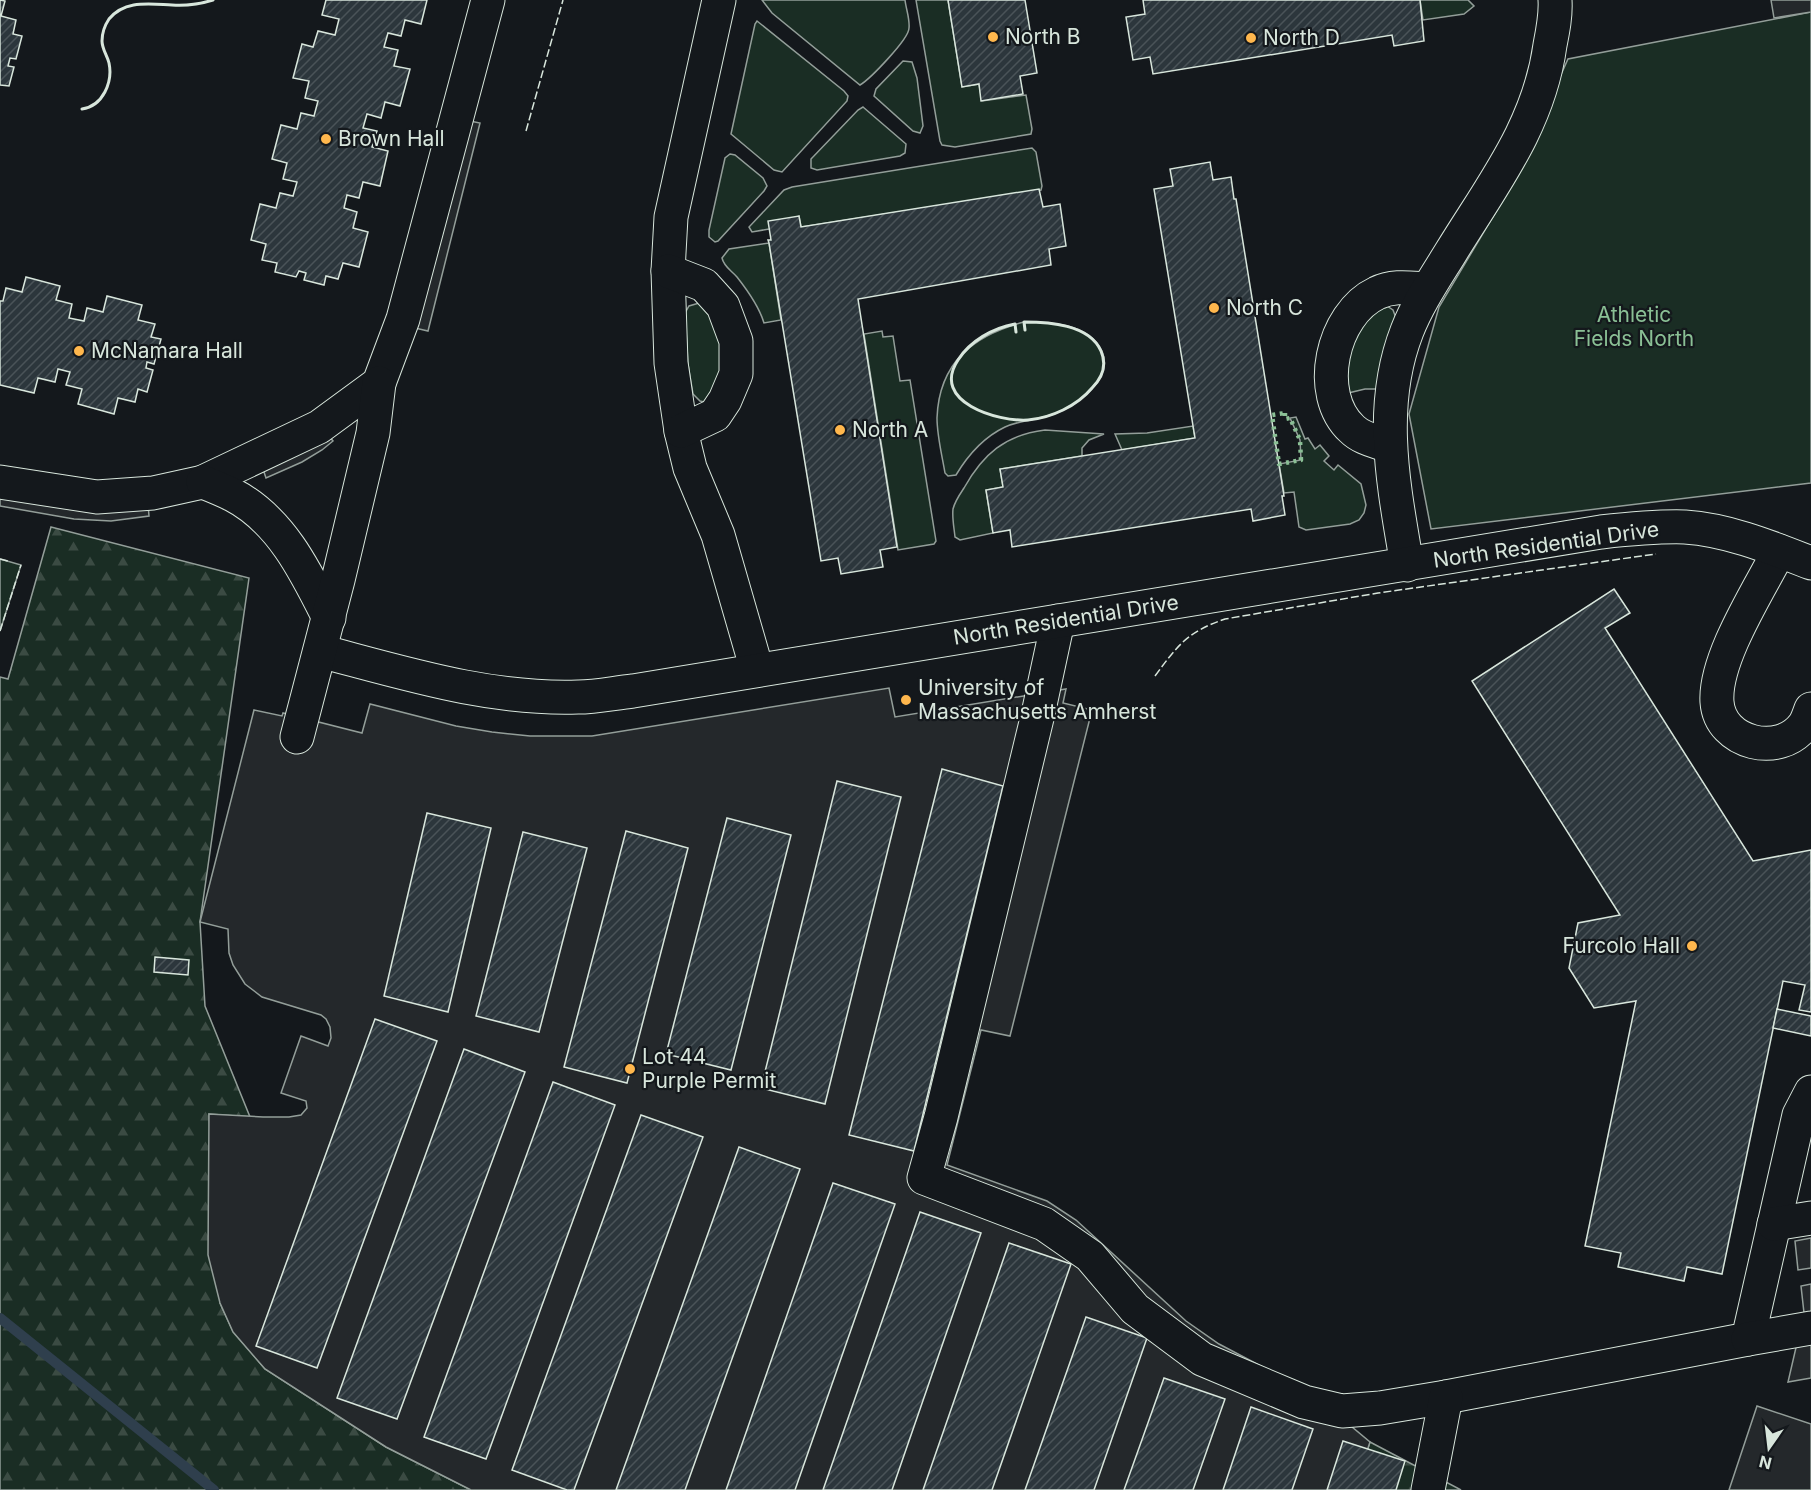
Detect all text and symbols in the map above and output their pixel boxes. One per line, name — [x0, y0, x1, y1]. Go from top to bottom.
place label: North B — [1005, 24, 1081, 49]
place label: North D — [1263, 25, 1340, 50]
marker: North B — [986, 30, 1000, 44]
marker: North D — [1244, 31, 1258, 45]
place label: Brown Hall — [338, 126, 445, 151]
marker: Brown Hall — [319, 132, 333, 146]
place label: North C — [1226, 295, 1303, 320]
marker: North C — [1207, 301, 1221, 315]
park label: Athletic Fields North — [1574, 302, 1694, 351]
place label: McNamara Hall — [91, 338, 243, 363]
marker: McNamara Hall — [72, 344, 86, 358]
place label: North A — [852, 417, 928, 442]
marker: North A — [833, 423, 847, 437]
street label: North Residential Drive — [1431, 516, 1660, 573]
street label: North Residential Drive — [951, 589, 1180, 650]
place label: University of Massachusetts Amherst — [918, 675, 1156, 724]
marker: University of Massachusetts Amherst — [899, 693, 913, 707]
place label: Furcolo Hall — [1563, 933, 1680, 958]
marker: Furcolo Hall — [1685, 939, 1699, 953]
place label: Lot 44 Purple Permit — [642, 1044, 776, 1093]
marker: Lot 44 Purple Permit — [623, 1062, 637, 1076]
north arrow — [1739, 1418, 1799, 1478]
text: N — [1757, 1451, 1774, 1474]

